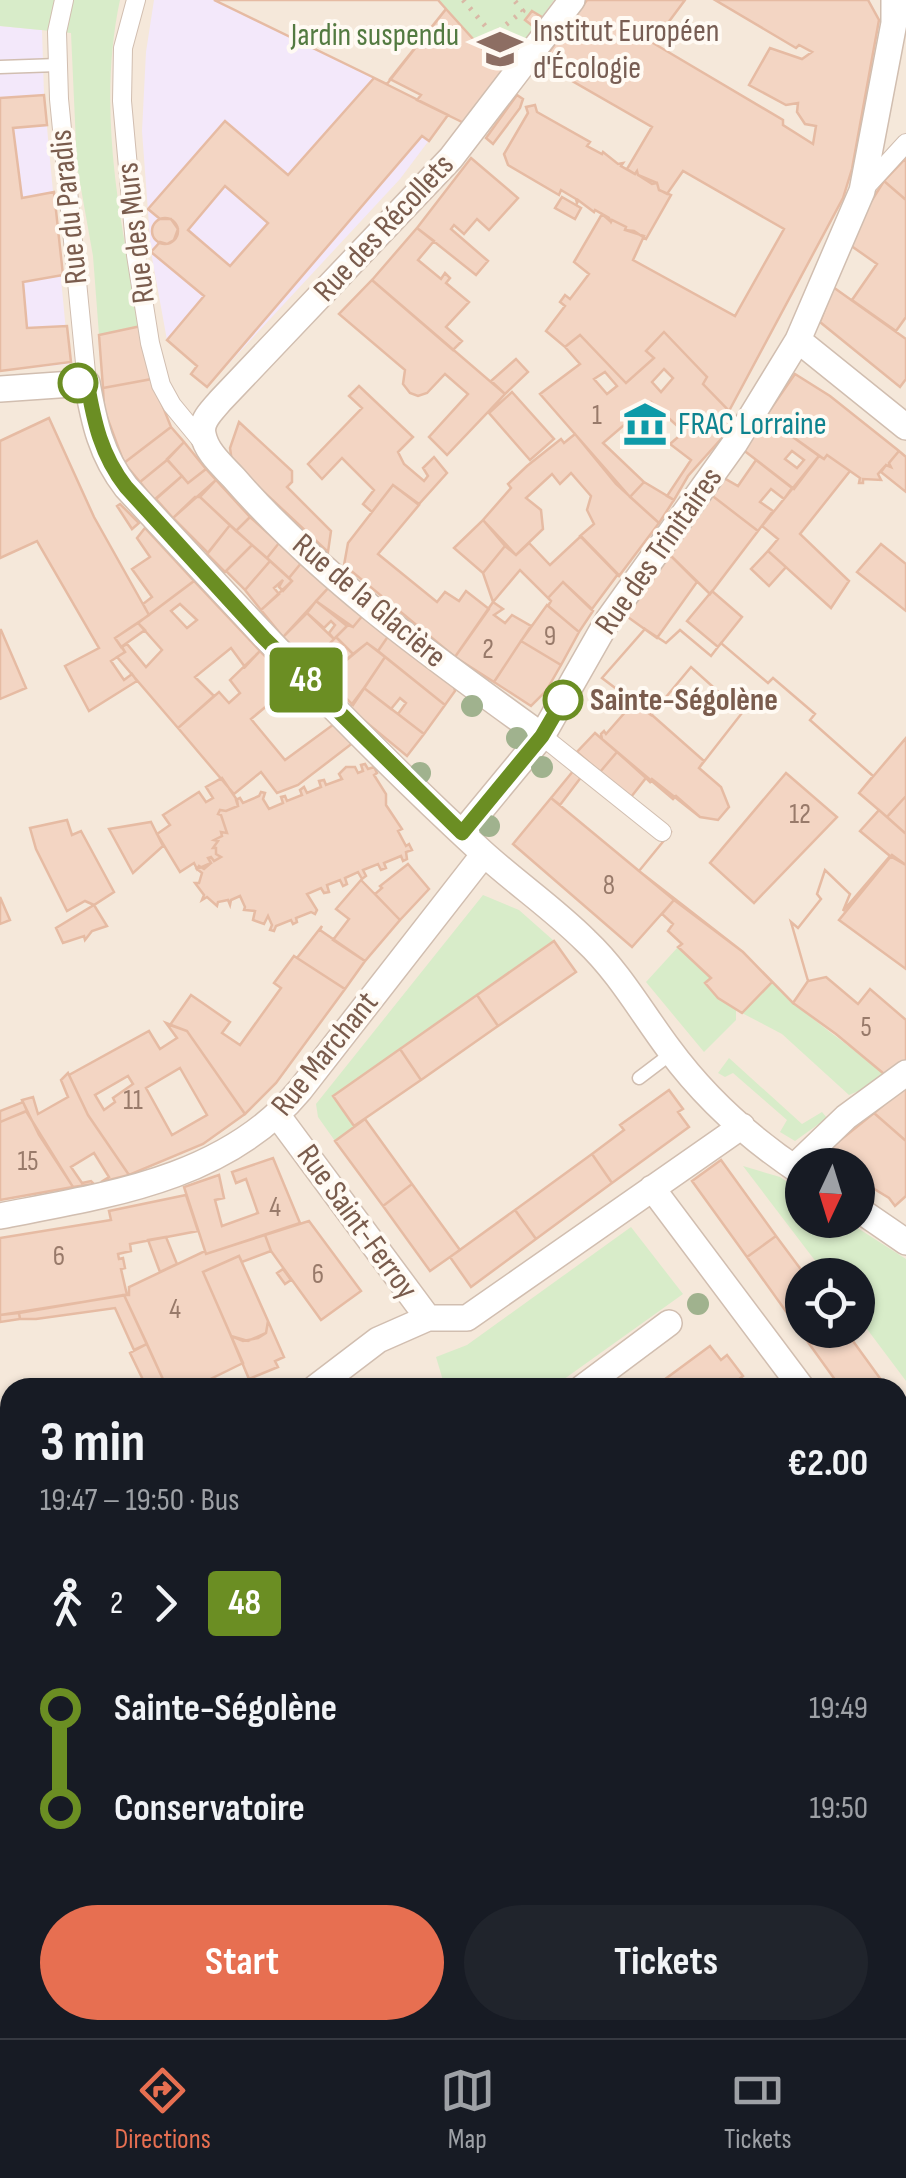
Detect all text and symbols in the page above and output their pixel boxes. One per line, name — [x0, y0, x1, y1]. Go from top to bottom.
place label: Institut Européen d'Écologie — [533, 12, 720, 88]
park label: Jardin suspendu — [290, 16, 459, 55]
school or university icon: Institut Européen d'Écologie — [476, 25, 524, 73]
street label: Rue du Paradis — [42, 128, 96, 286]
street label: Rue des Récollets — [306, 146, 462, 310]
street label: Rue des Murs — [108, 160, 164, 306]
unlabelled marker — [59, 364, 97, 402]
house number: 1 — [592, 399, 602, 432]
museum icon: FRAC Lorraine — [621, 400, 669, 448]
place label: FRAC Lorraine — [678, 405, 827, 444]
street label: Rue des Trinitaires — [587, 460, 731, 642]
street label: Rue de la Glacière — [284, 526, 454, 676]
house number: 9 — [544, 620, 556, 653]
house number: 2 — [482, 633, 494, 666]
line badge: 48 — [261, 648, 351, 712]
text: 48 — [290, 659, 322, 702]
marker: Sainte-Ségolène — [544, 681, 582, 719]
place label: Sainte-Ségolène — [590, 681, 778, 720]
house number: 12 — [789, 798, 811, 831]
house number: 8 — [603, 869, 615, 902]
street label: Rue Marchant — [263, 984, 387, 1124]
house number: 5 — [860, 1011, 872, 1044]
house number: 11 — [123, 1084, 143, 1117]
street label: Rue Saint-Ferroy — [288, 1137, 426, 1307]
house number: 15 — [17, 1145, 39, 1178]
north arrow — [785, 1148, 875, 1238]
map controls — [785, 1148, 875, 1348]
house number: 4 — [269, 1191, 281, 1224]
house number: 6 — [53, 1240, 65, 1273]
house number: 6 — [312, 1258, 324, 1291]
button: locate — [785, 1258, 875, 1348]
house number: 4 — [169, 1293, 181, 1326]
text: 3 min — [40, 1410, 145, 1477]
text: €2.00 — [787, 1441, 868, 1486]
text: 19:47 – 19:50 · Bus — [40, 1481, 240, 1520]
icon: walk — [40, 1576, 95, 1631]
icon: forward — [138, 1576, 193, 1631]
text: 48 — [228, 1582, 261, 1625]
text: 2 — [110, 1584, 123, 1623]
text: Sainte-Ségolène — [114, 1686, 337, 1731]
text: 19:49 — [809, 1689, 868, 1728]
text: Conservatoire — [114, 1786, 305, 1831]
text: 19:50 — [809, 1789, 868, 1828]
button: Start — [40, 1905, 444, 2020]
button: Tickets — [464, 1905, 868, 2020]
tab: Directions — [115, 2063, 211, 2156]
tab: Map — [440, 2063, 495, 2156]
tab: Tickets — [724, 2063, 791, 2156]

